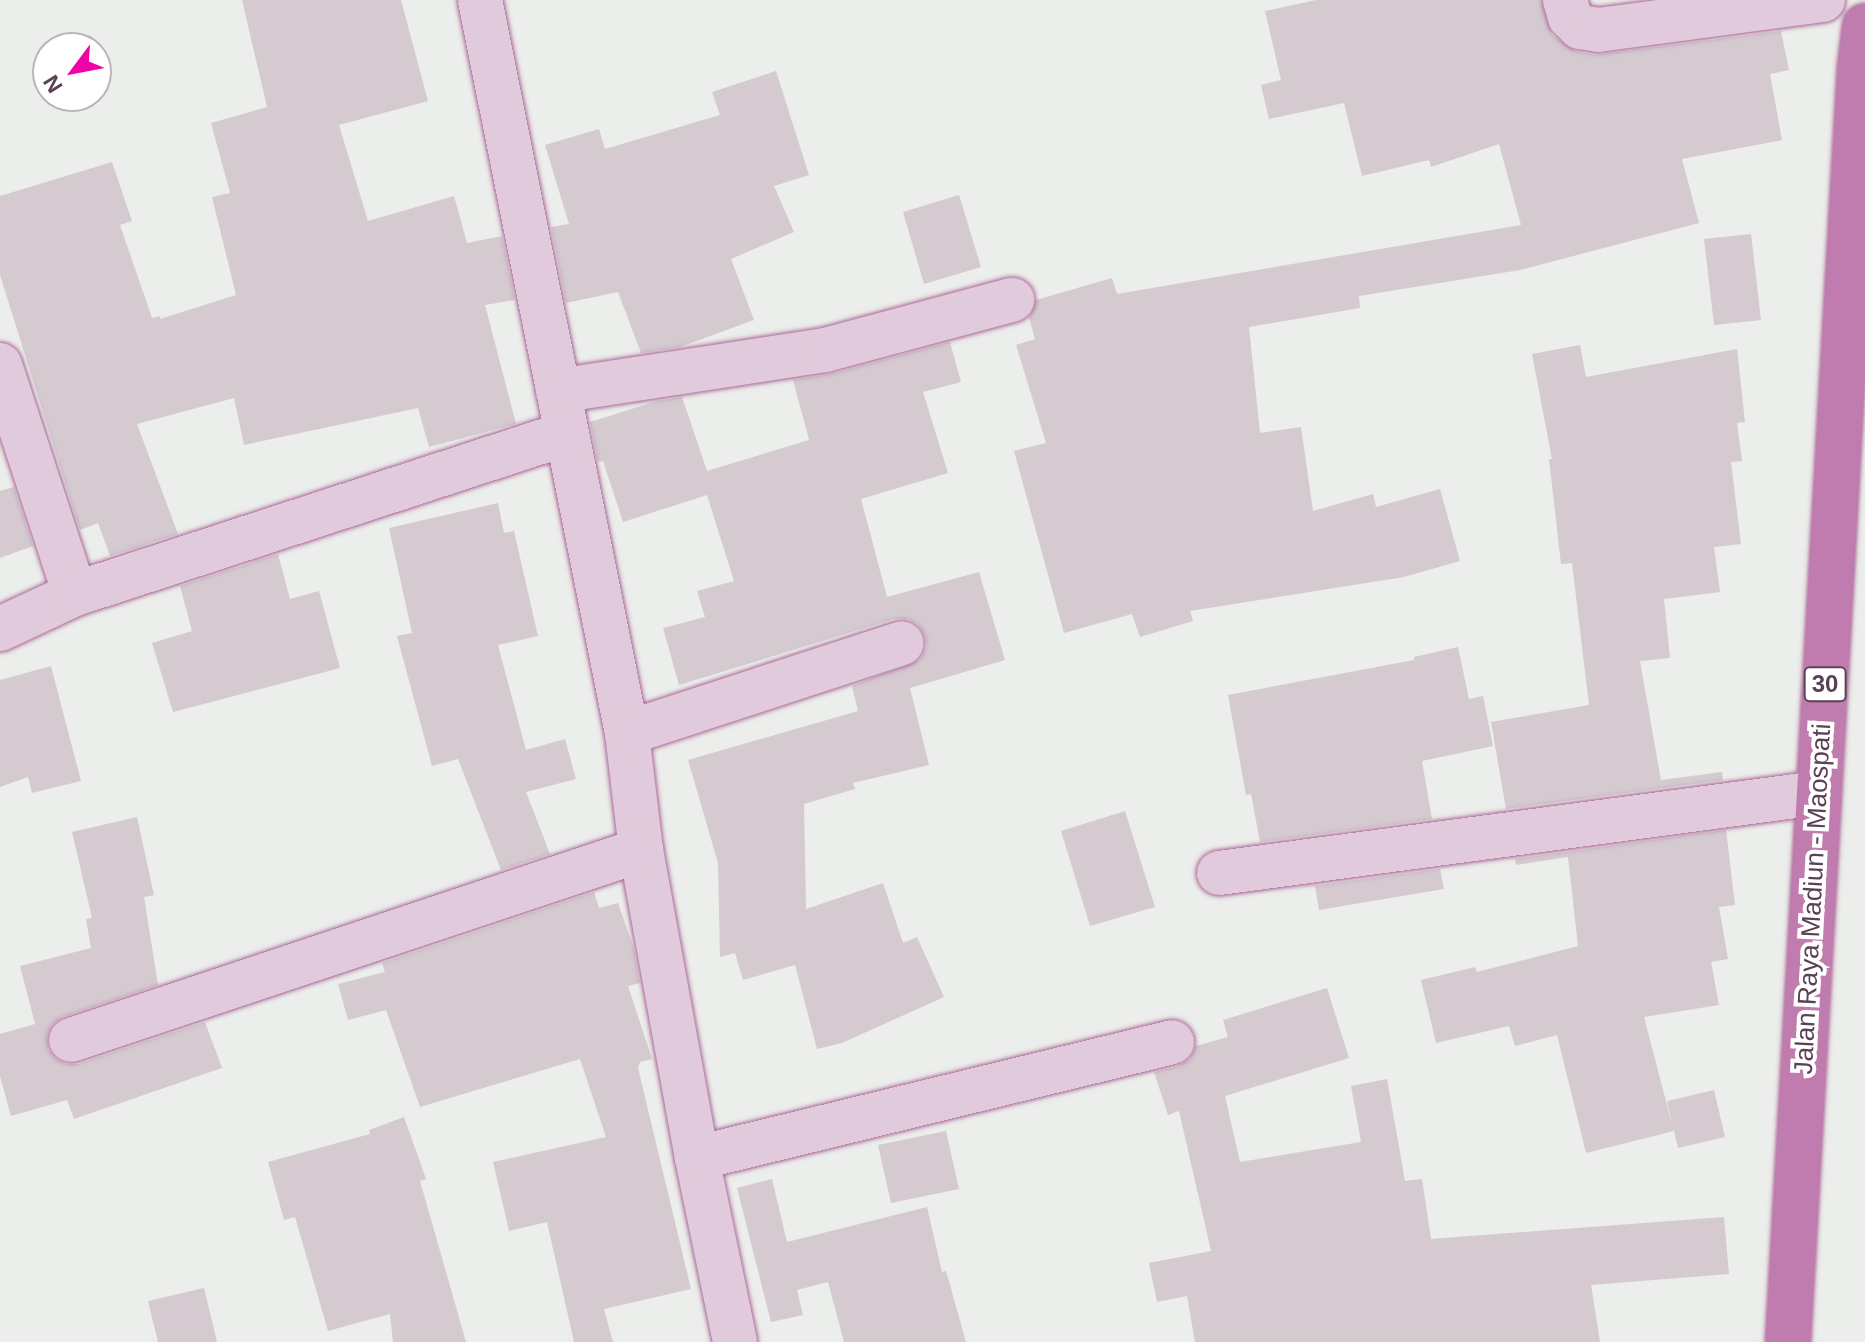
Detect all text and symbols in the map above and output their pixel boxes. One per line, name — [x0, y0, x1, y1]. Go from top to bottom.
north arrow — [32, 32, 112, 112]
text: N — [38, 71, 68, 97]
road number: 30 — [1803, 664, 1847, 704]
street label: Jalan Raya Madiun - Maospati — [1788, 723, 1838, 1075]

